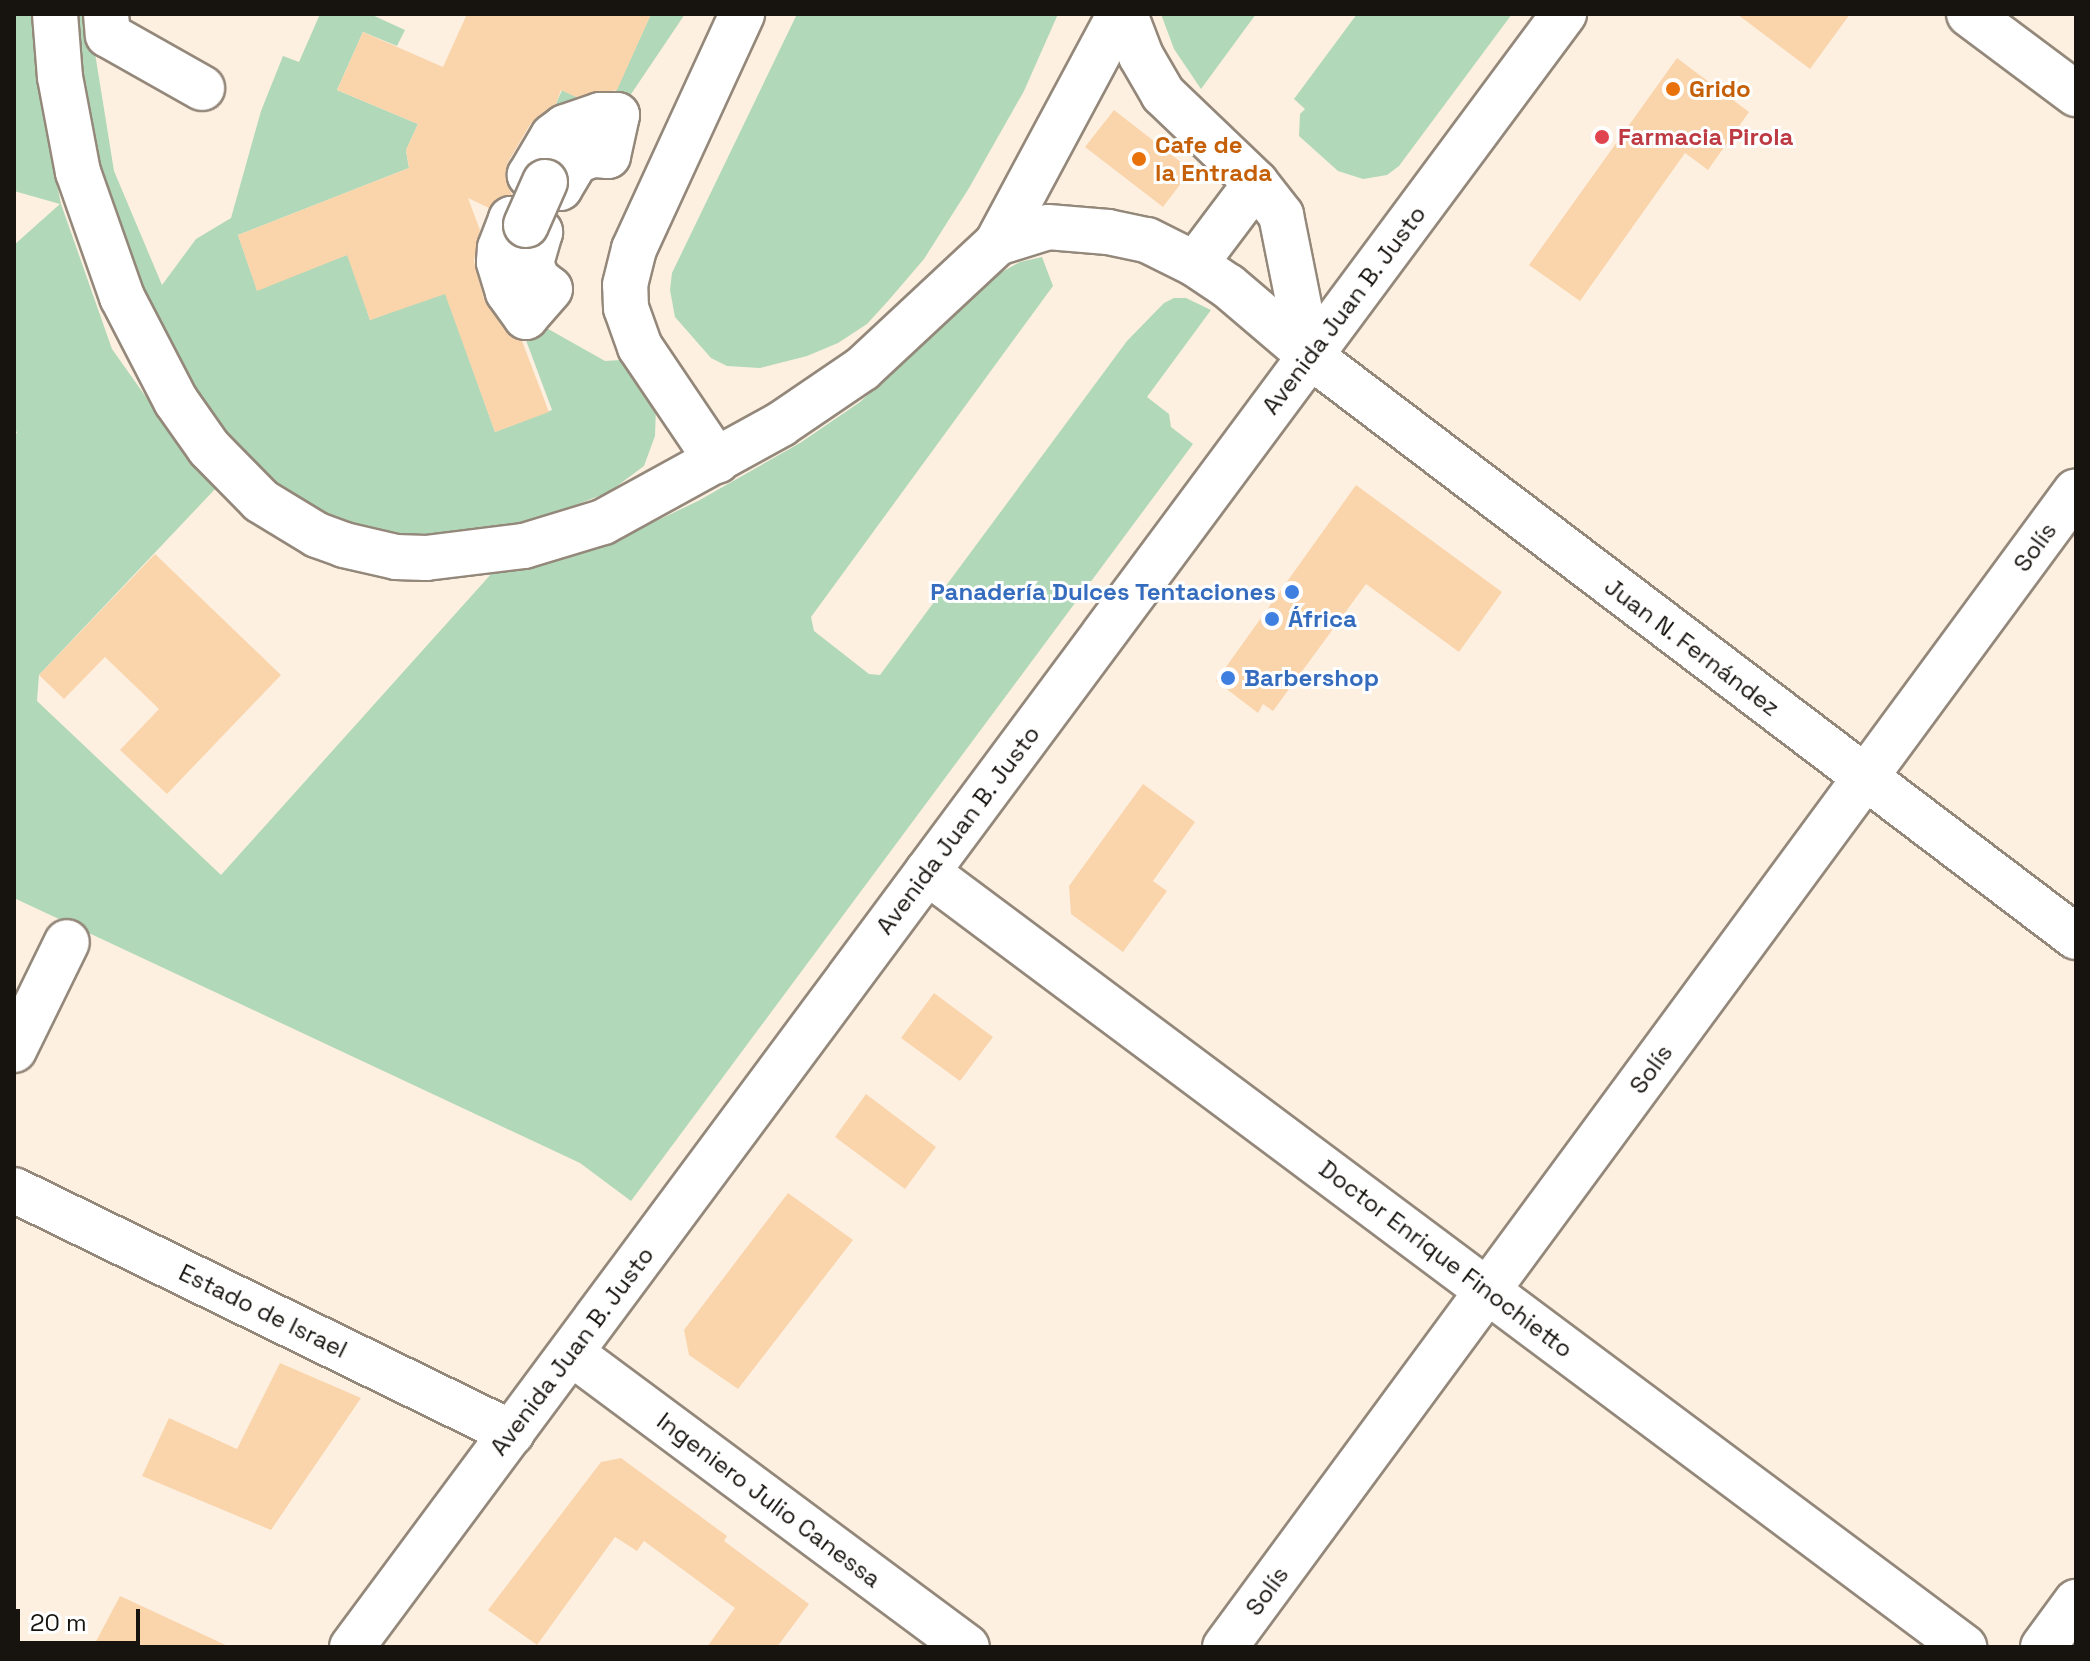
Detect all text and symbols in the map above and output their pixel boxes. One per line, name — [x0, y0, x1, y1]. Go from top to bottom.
place label: Grido — [1689, 75, 1751, 103]
marker: Grido — [1664, 80, 1682, 98]
place label: Farmacia Pirola — [1618, 123, 1793, 151]
marker: Farmacia Pirola — [1593, 128, 1611, 146]
place label: Cafe de la Entrada — [1155, 131, 1272, 187]
marker: Cafe de la Entrada — [1130, 150, 1148, 168]
street label: Avenida Juan B. Justo — [1256, 200, 1432, 420]
street label: Solís — [2007, 517, 2063, 577]
street label: Juan N. Fernández — [1599, 572, 1785, 722]
place label: Panadería Dulces Tentaciones — [930, 578, 1276, 606]
marker: Panadería Dulces Tentaciones — [1283, 583, 1301, 601]
place label: África — [1288, 605, 1357, 633]
marker: África — [1263, 610, 1281, 628]
place label: Barbershop — [1244, 664, 1379, 692]
marker: Barbershop — [1219, 669, 1237, 687]
street label: Avenida Juan B. Justo — [870, 720, 1046, 940]
street label: Solís — [1623, 1039, 1679, 1099]
street label: Doctor Enrique Finochietto — [1314, 1154, 1578, 1364]
street label: Avenida Juan B. Justo — [484, 1241, 660, 1461]
street label: Estado de Israel — [174, 1258, 352, 1364]
street label: Ingeniero Julio Canessa — [651, 1406, 887, 1594]
street label: Solís — [1239, 1561, 1295, 1621]
scale bar — [20, 1593, 144, 1643]
text: 20 m — [30, 1607, 87, 1638]

